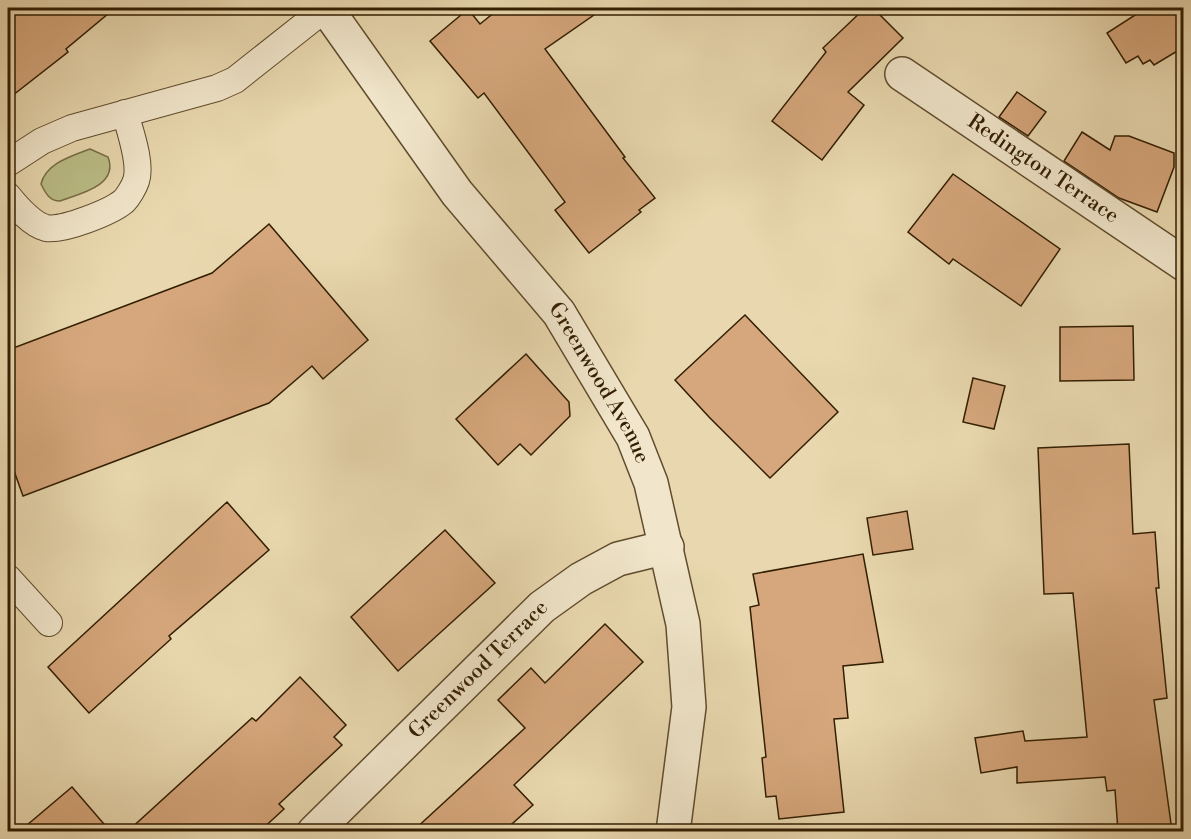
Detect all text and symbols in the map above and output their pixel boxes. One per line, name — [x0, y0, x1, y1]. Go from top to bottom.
street label: Redington Terrace — [962, 109, 1124, 229]
street label: Greenwood Avenue — [543, 297, 655, 467]
street label: Greenwood Terrace — [403, 595, 554, 744]

